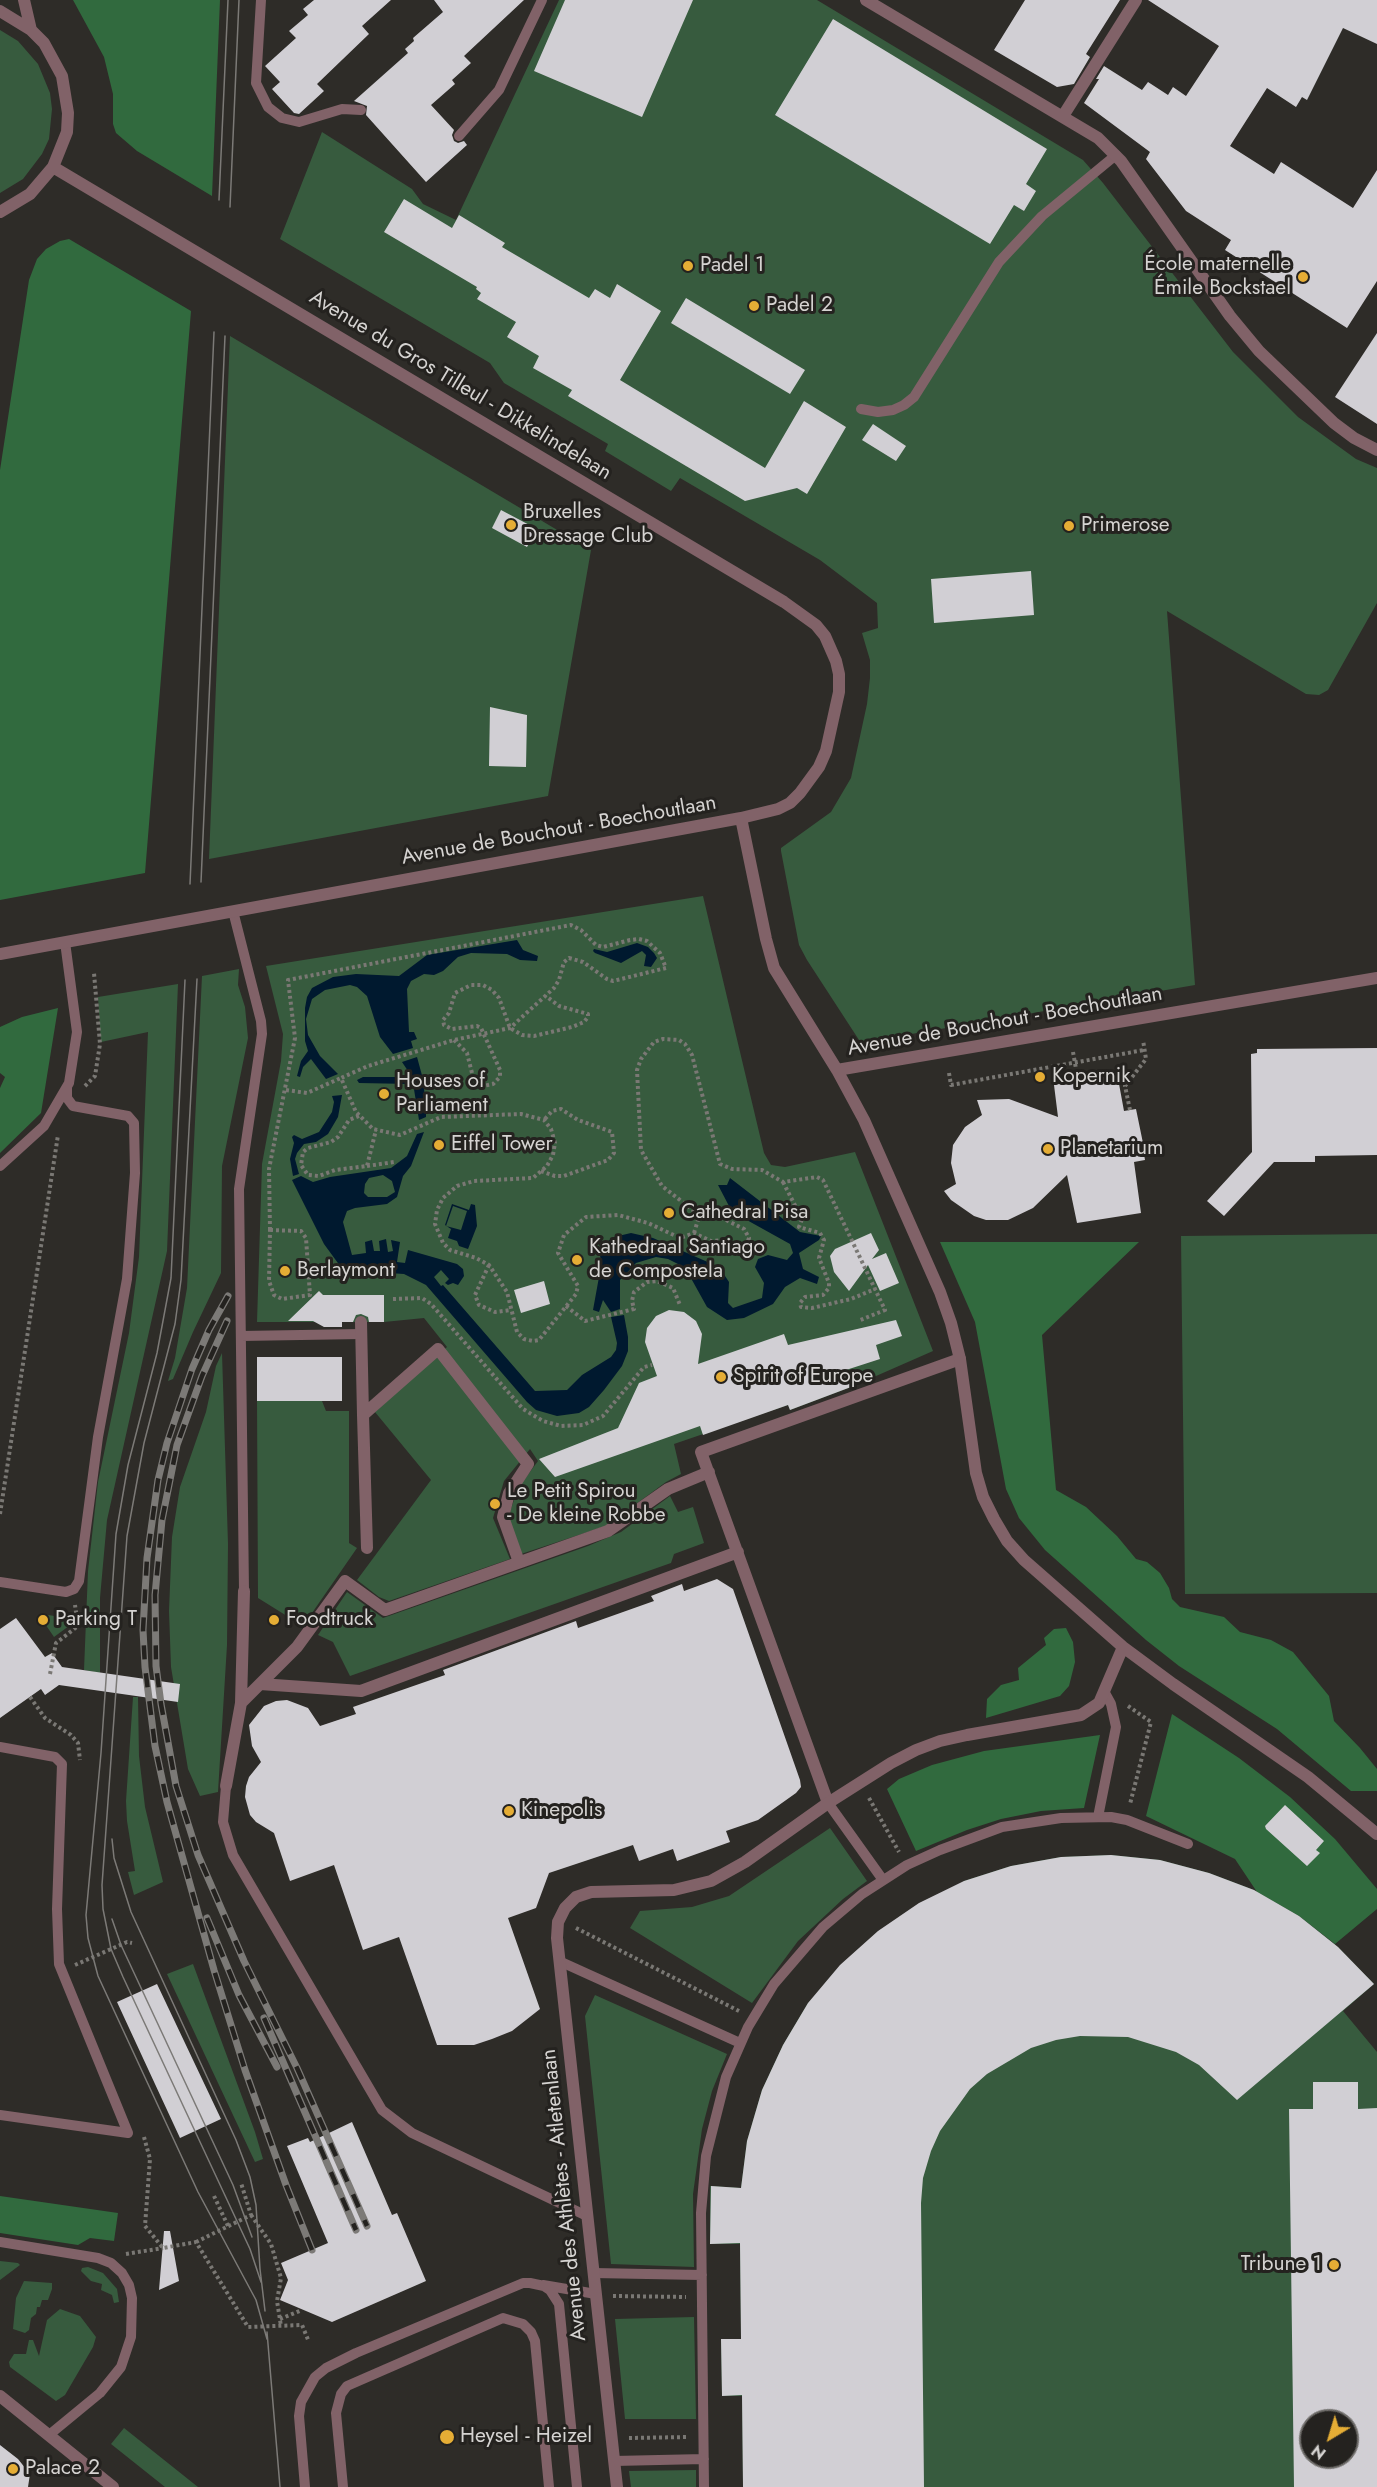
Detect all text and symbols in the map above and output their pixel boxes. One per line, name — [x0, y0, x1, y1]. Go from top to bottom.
place label: École maternelle Émile Bockstael — [1144, 252, 1291, 302]
place label: Padel 1 — [700, 253, 764, 279]
marker: Padel 1 — [681, 259, 695, 273]
marker: École maternelle Émile Bockstael — [1296, 270, 1310, 284]
street label: Avenue du Gros Tilleul - Dikkelindelaan — [304, 286, 616, 486]
place label: Padel 2 — [766, 293, 833, 319]
marker: Padel 2 — [747, 299, 761, 313]
place label: Bruxelles Dressage Club — [523, 500, 653, 550]
place label: Primerose — [1081, 513, 1170, 539]
marker: Bruxelles Dressage Club — [504, 518, 518, 532]
marker: Primerose — [1062, 519, 1076, 533]
street label: Avenue de Bouchout - Boechoutlaan — [400, 791, 718, 871]
street label: Avenue de Bouchout - Boechoutlaan — [846, 982, 1164, 1062]
place label: Kopernik — [1052, 1064, 1130, 1090]
place label: Houses of Parliament — [396, 1069, 488, 1119]
marker: Kopernik — [1033, 1070, 1047, 1084]
marker: Houses of Parliament — [377, 1087, 391, 1101]
place label: Eiffel Tower — [451, 1132, 553, 1158]
place label: Planetarium — [1060, 1136, 1163, 1162]
marker: Eiffel Tower — [432, 1138, 446, 1152]
marker: Planetarium — [1041, 1142, 1055, 1156]
place label: Cathedral Pisa — [681, 1200, 808, 1226]
marker: Cathedral Pisa — [662, 1206, 676, 1220]
place label: Kathedraal Santiago de Compostela — [589, 1235, 765, 1285]
marker: Kathedraal Santiago de Compostela — [570, 1253, 584, 1267]
place label: Berlaymont — [297, 1258, 395, 1284]
marker: Berlaymont — [278, 1264, 292, 1278]
place label: Spirit of Europe — [733, 1364, 873, 1390]
marker: Spirit of Europe — [714, 1370, 728, 1384]
place label: Le Petit Spirou - De kleine Robbe — [507, 1479, 666, 1529]
marker: Le Petit Spirou - De kleine Robbe — [488, 1497, 502, 1511]
place label: Parking T — [55, 1607, 137, 1633]
place label: Foodtruck — [286, 1607, 373, 1633]
marker: Parking T — [36, 1613, 50, 1627]
marker: Foodtruck — [267, 1613, 281, 1627]
place label: Kinepolis — [521, 1798, 602, 1824]
marker: Kinepolis — [502, 1804, 516, 1818]
street label: Avenue des Athlètes - Atletenlaan — [537, 2048, 593, 2342]
place label: Tribune 1 — [1241, 2252, 1322, 2278]
marker: Tribune 1 — [1327, 2258, 1341, 2272]
north arrow — [1299, 2409, 1359, 2469]
place label: Heysel - Heizel — [460, 2424, 592, 2450]
marker: Heysel - Heizel — [438, 2428, 456, 2446]
text: N — [1307, 2439, 1331, 2465]
place label: Palace 2 — [25, 2456, 100, 2482]
marker: Palace 2 — [6, 2462, 20, 2476]

